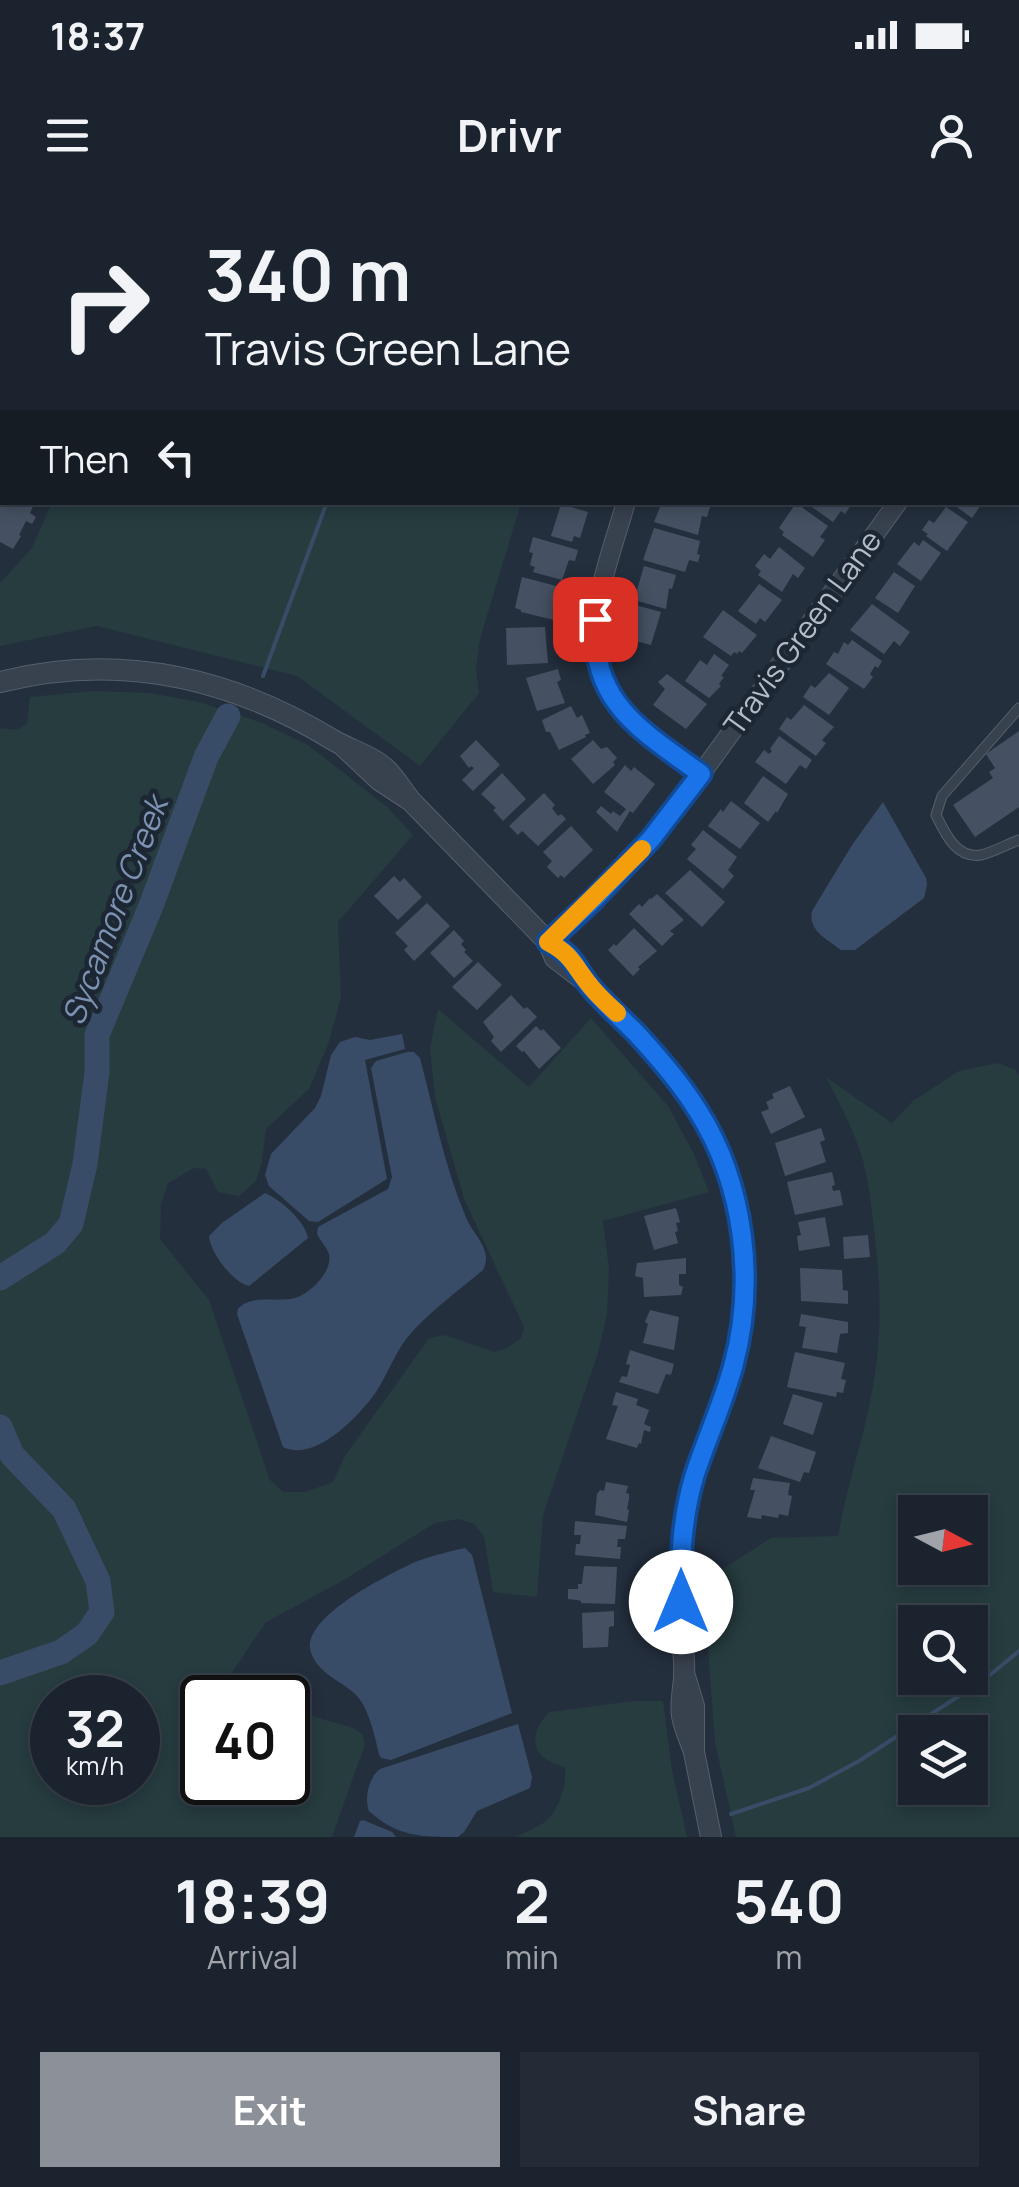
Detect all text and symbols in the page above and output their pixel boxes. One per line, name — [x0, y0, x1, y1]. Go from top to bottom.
text: 18:37 — [50, 9, 145, 61]
text: Drivr — [457, 104, 562, 166]
icon: menu — [40, 108, 95, 163]
icon: person — [924, 108, 979, 163]
text: 340 m — [205, 226, 411, 322]
icon: right — [40, 240, 170, 370]
text: Travis Green Lane — [205, 317, 571, 379]
icon: left — [149, 430, 204, 485]
text: Then — [40, 432, 129, 484]
street label: Travis Green Lane — [713, 521, 890, 743]
pin — [553, 577, 638, 662]
icon: arrive — [568, 592, 623, 647]
water label: Sycamore Creek — [50, 787, 179, 1031]
north arrow — [898, 1495, 988, 1585]
map controls — [898, 1495, 988, 1805]
position arrow — [629, 1550, 733, 1654]
button: search — [898, 1605, 988, 1695]
speed limit sign: 40 — [180, 1675, 310, 1805]
text: 32 — [66, 1694, 124, 1762]
button: layers — [898, 1715, 988, 1805]
text: km/h — [66, 1748, 124, 1783]
text: 18:39 — [175, 1859, 330, 1941]
text: 2 — [514, 1859, 550, 1941]
text: 540 — [733, 1859, 844, 1941]
text: Arrival — [207, 1935, 298, 1979]
text: min — [505, 1935, 559, 1979]
text: m — [775, 1935, 802, 1979]
button: Exit — [40, 2052, 500, 2167]
button: Share — [520, 2052, 979, 2167]

